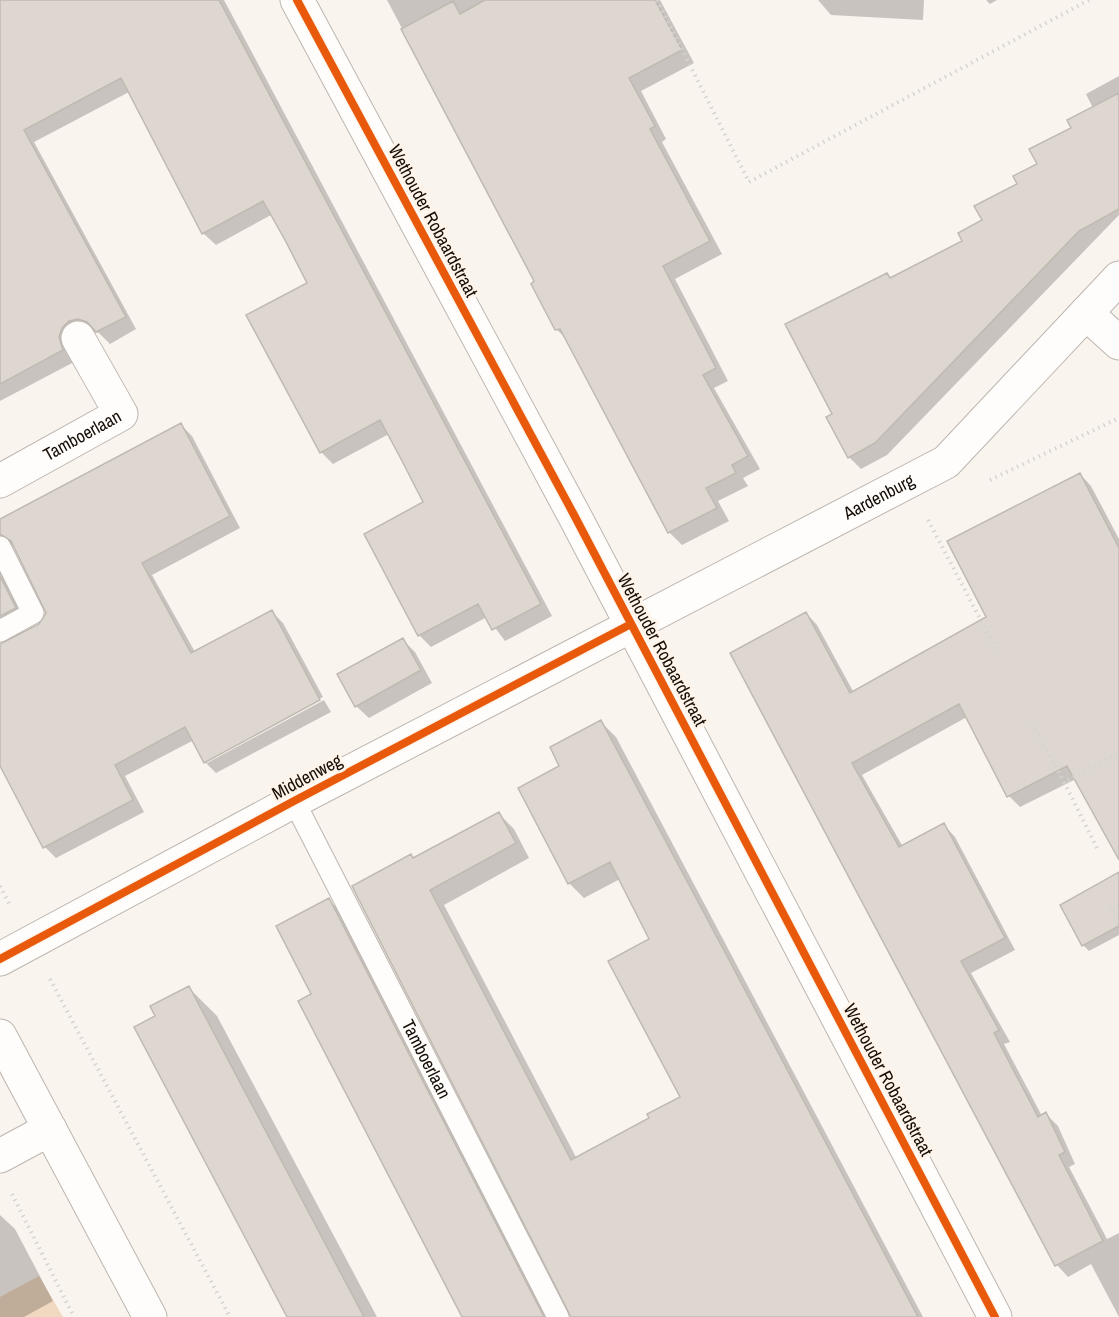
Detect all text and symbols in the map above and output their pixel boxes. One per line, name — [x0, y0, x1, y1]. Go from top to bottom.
street label: Wethouder Robaardstraat — [383, 140, 484, 301]
street label: Tamboerlaan — [38, 403, 126, 467]
street label: Aardenburg — [838, 467, 919, 526]
street label: Wethouder Robaardstraat — [612, 569, 713, 730]
street label: Middenweg — [267, 747, 347, 806]
street label: Wethouder Robaardstraat — [838, 999, 939, 1160]
street label: Tamboerlaan — [396, 1015, 457, 1103]

